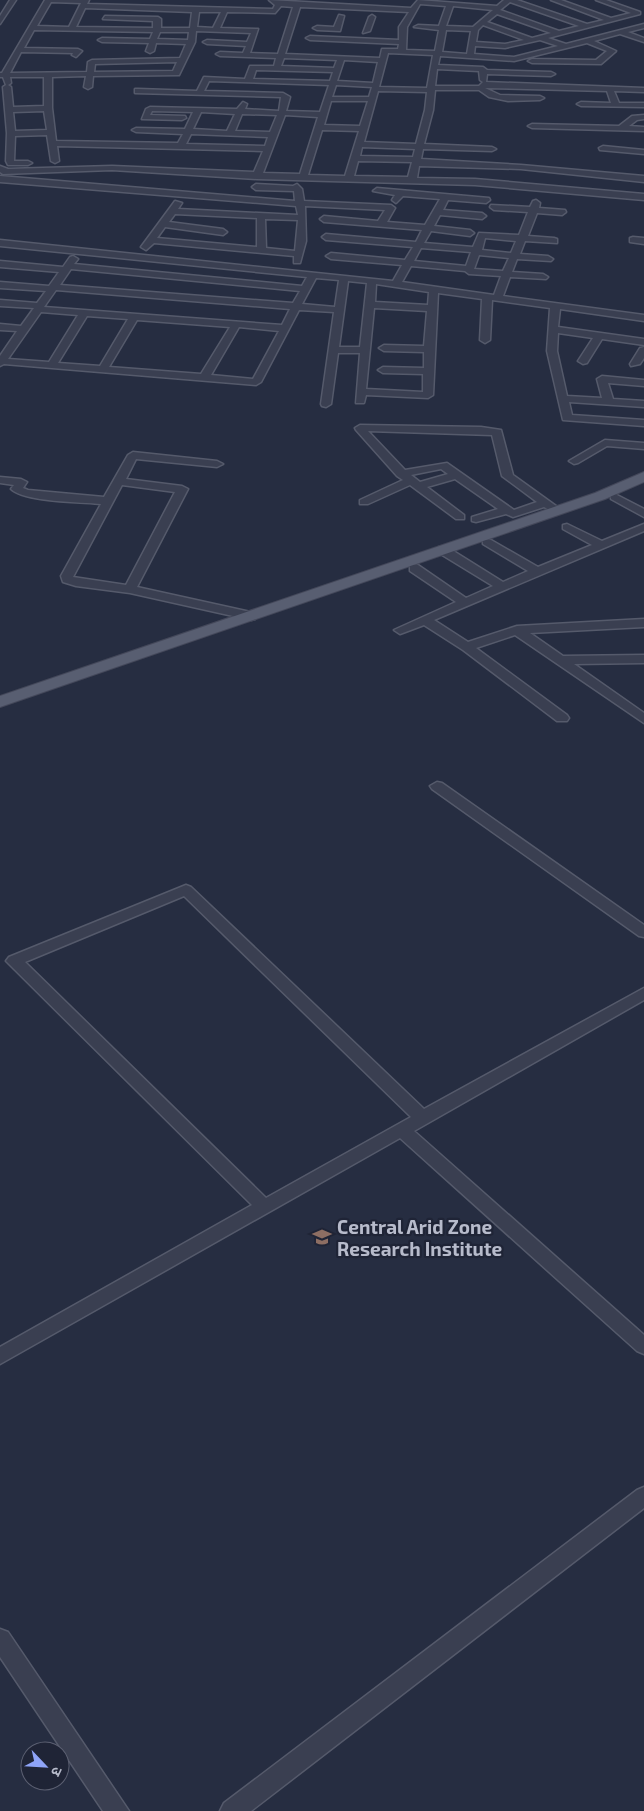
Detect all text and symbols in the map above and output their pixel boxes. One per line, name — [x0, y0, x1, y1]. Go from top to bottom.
place label: Central Arid Zone Research Institute — [337, 1215, 503, 1260]
school or university icon: Central Arid Zone Research Institute — [311, 1226, 333, 1248]
north arrow — [20, 1741, 70, 1791]
text: उ — [47, 1764, 67, 1780]

